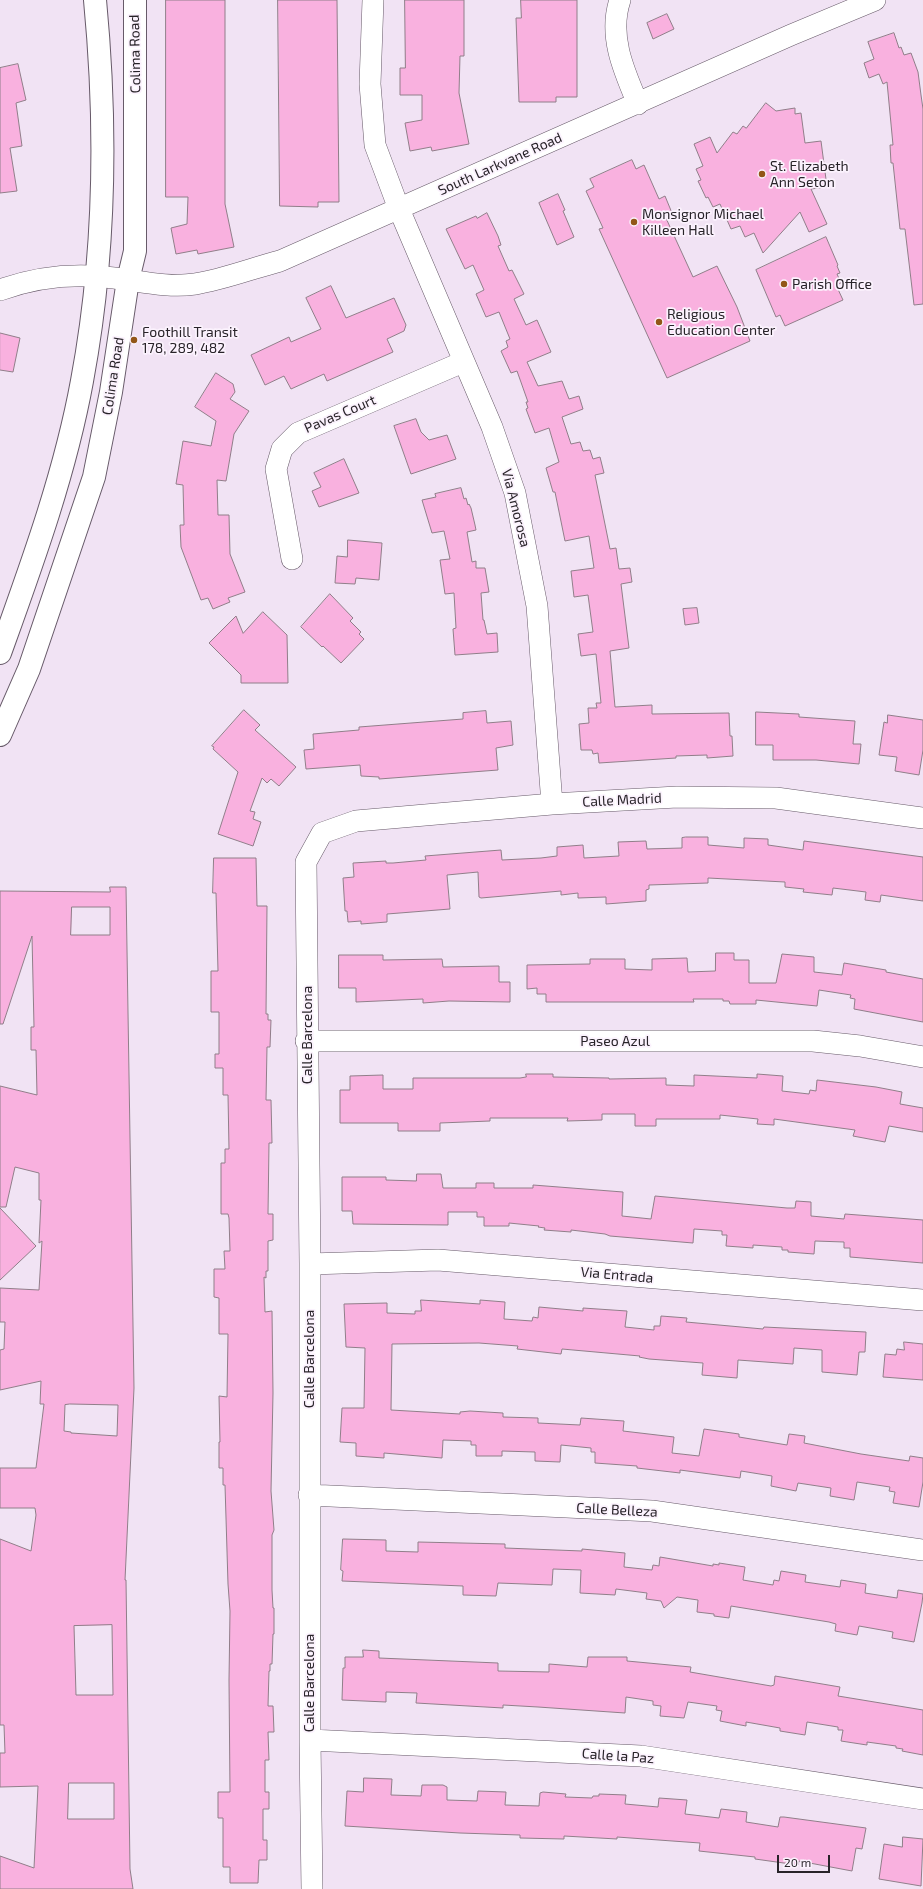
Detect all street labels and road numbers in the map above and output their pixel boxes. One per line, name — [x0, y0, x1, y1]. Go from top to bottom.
street label: Colima Road — [126, 14, 144, 94]
street label: South Larkvane Road — [435, 129, 565, 199]
street label: Colima Road — [99, 336, 127, 416]
street label: Pavas Court — [302, 391, 378, 437]
street label: Via Amorosa — [498, 467, 534, 549]
street label: Calle Madrid — [582, 790, 662, 810]
street label: Calle Barcelona — [299, 986, 315, 1084]
street label: Paseo Azul — [580, 1033, 650, 1049]
street label: Via Entrada — [580, 1263, 654, 1287]
street label: Calle Barcelona — [301, 1310, 317, 1408]
street label: Calle Belleza — [576, 1499, 658, 1521]
street label: Calle Barcelona — [301, 1634, 317, 1732]
street label: Calle la Paz — [581, 1745, 655, 1767]

